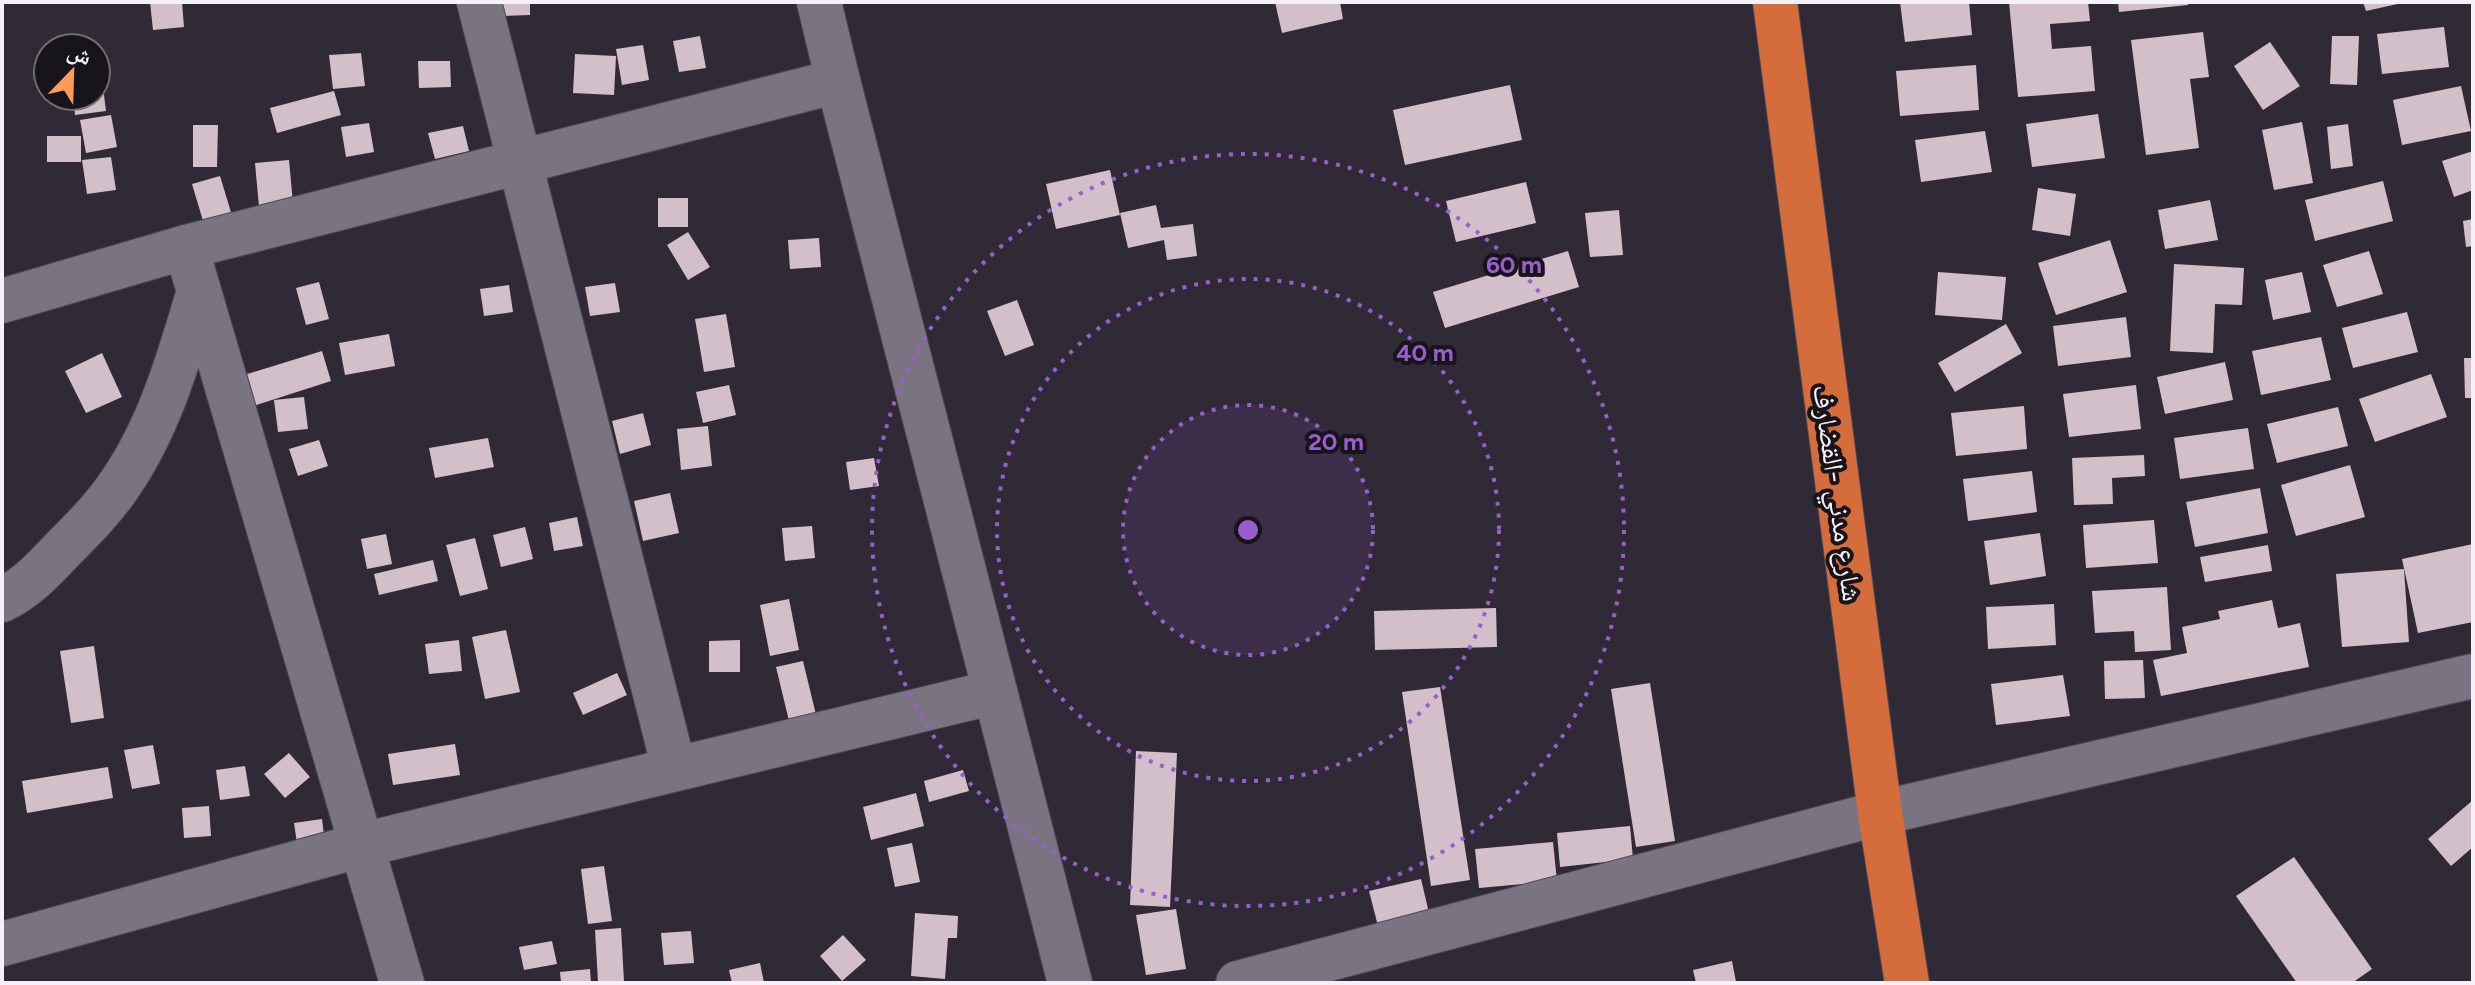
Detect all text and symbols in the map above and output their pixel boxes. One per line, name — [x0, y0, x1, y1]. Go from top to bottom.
north arrow — [32, 32, 112, 112]
text: ش — [64, 37, 96, 71]
text: 60 m — [1486, 250, 1542, 279]
text: 40 m — [1396, 338, 1454, 367]
street label: شارع مدني -القضارف — [1800, 382, 1870, 604]
text: 20 m — [1308, 427, 1364, 456]
centre of rings — [1234, 516, 1262, 544]

